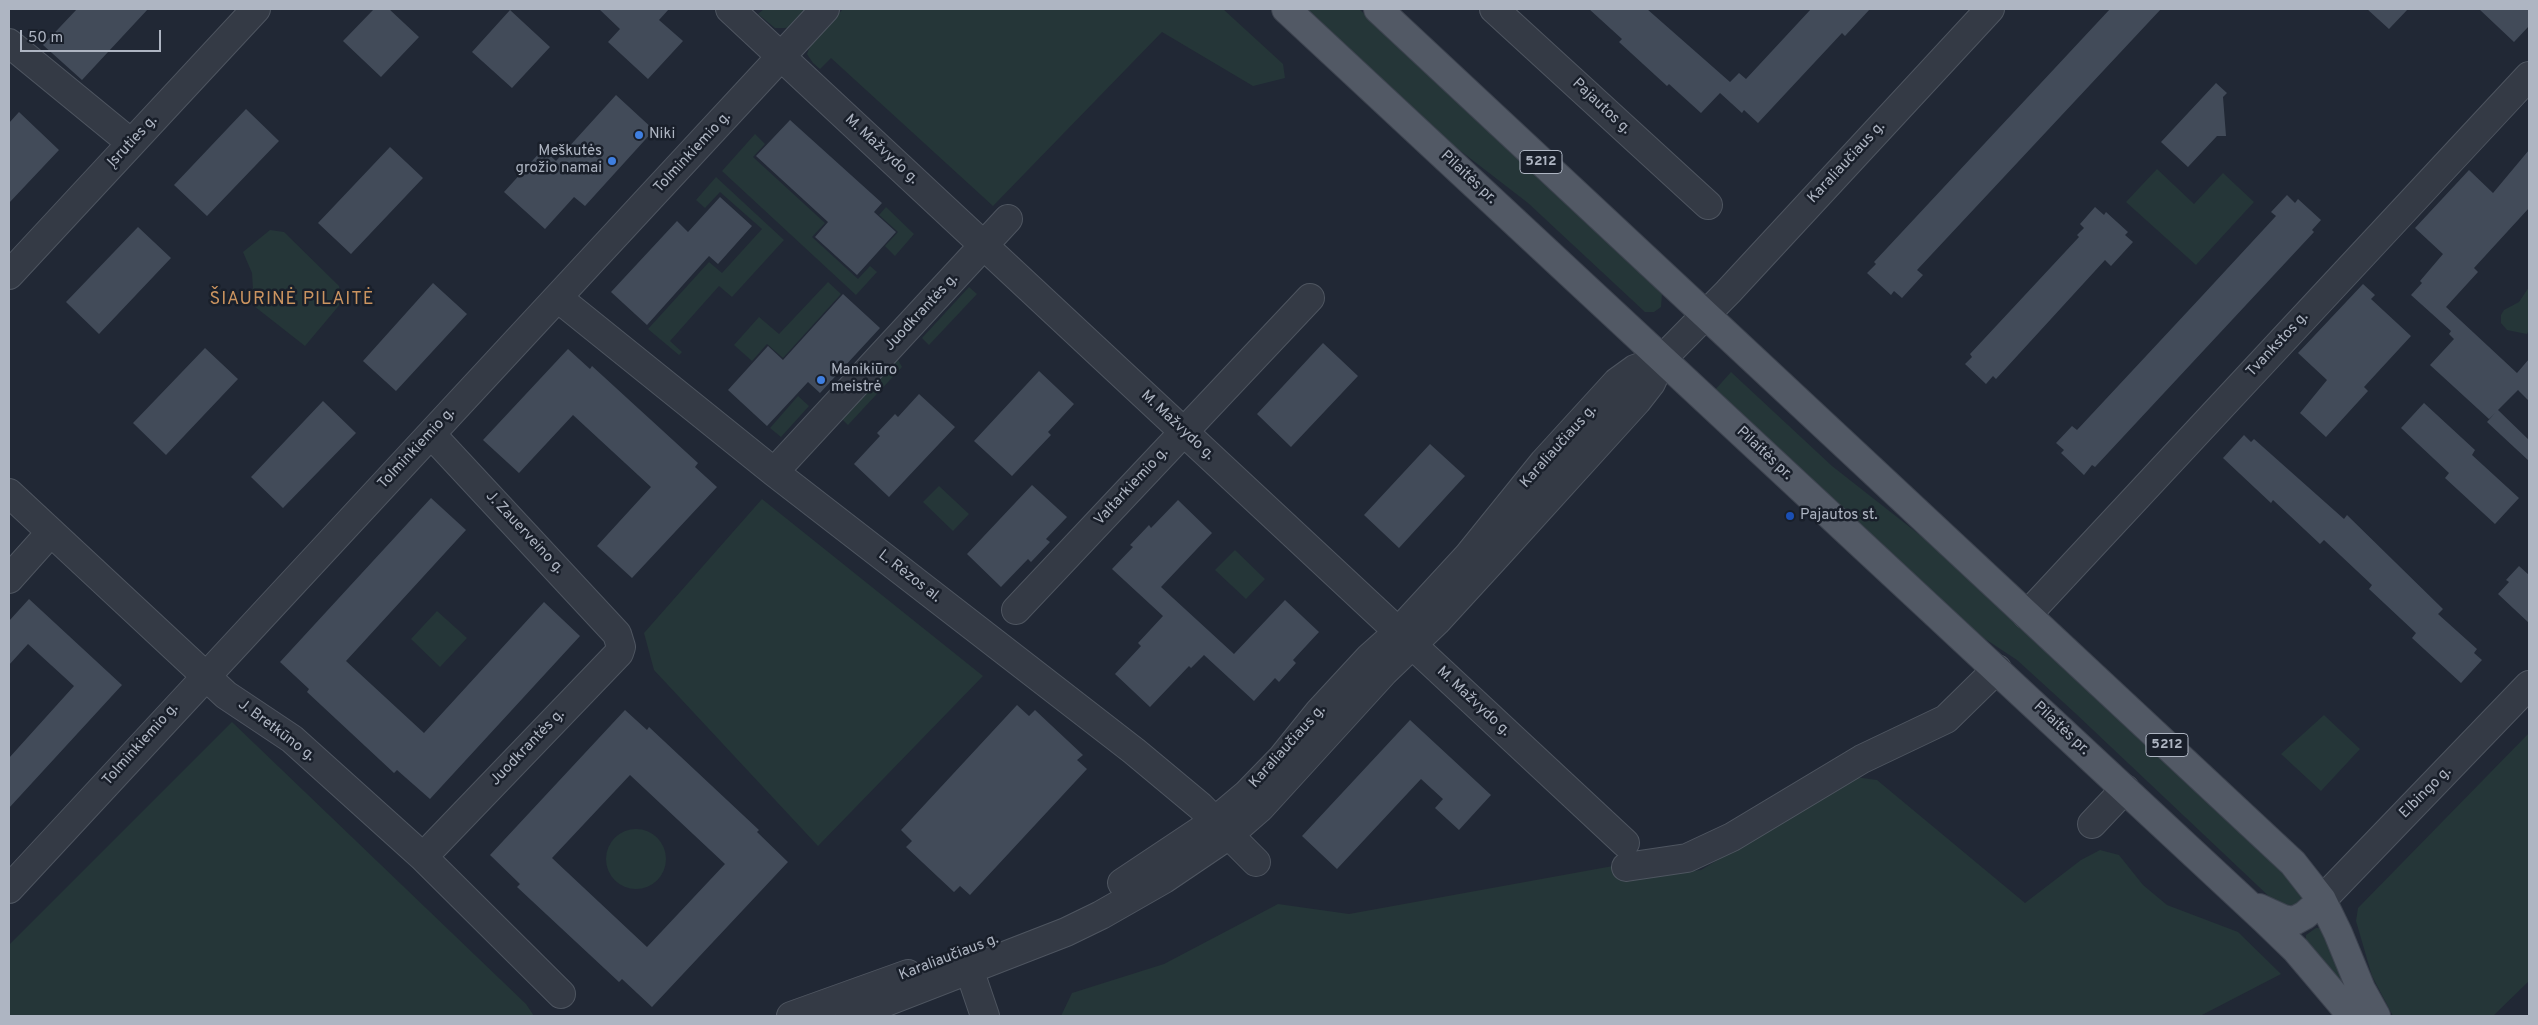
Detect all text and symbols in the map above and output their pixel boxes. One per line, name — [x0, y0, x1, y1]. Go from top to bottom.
scale bar — [22, 20, 164, 52]
text: 50 m — [28, 29, 63, 48]
street label: Pajautos g. — [1568, 75, 1634, 139]
street label: Tolminkiemio g. — [651, 109, 735, 197]
street label: M. Mažvydo g. — [840, 111, 922, 189]
street label: Įsruties g. — [104, 112, 162, 172]
street label: Karaliaučiaus g. — [1804, 118, 1890, 208]
place label: Niki — [649, 126, 675, 144]
marker: Niki — [633, 129, 645, 141]
place label: Meškutės grožio namai — [515, 143, 602, 178]
street label: Pilaitės pr. — [1436, 148, 1500, 208]
road number: 5212 — [1520, 150, 1562, 173]
marker: Meškutės grožio namai — [606, 155, 618, 167]
street label: Juodkrantės g. — [882, 271, 962, 355]
district label: ŠIAURINĖ PILAITĖ — [208, 289, 376, 311]
street label: Tvankstos g. — [2243, 309, 2313, 381]
place label: Manikiūro meistrė — [831, 362, 897, 397]
marker: Manikiūro meistrė — [815, 374, 827, 386]
street label: M. Mažvydo g. — [1136, 387, 1218, 465]
street label: Karaliaučiaus g. — [1517, 402, 1601, 492]
street label: Tolminkiemio g. — [375, 405, 459, 493]
street label: Pilaitės pr. — [1732, 424, 1796, 484]
street label: Valtarkiemio g. — [1091, 444, 1173, 530]
street label: J. Zauerveino g. — [481, 488, 567, 578]
place label: Pajautos st. — [1800, 507, 1878, 525]
marker: Pajautos st. — [1784, 510, 1796, 522]
street label: L. Rėzos al. — [874, 547, 944, 607]
street label: M. Mažvydo g. — [1432, 663, 1514, 741]
street label: J. Bretkūno g. — [234, 696, 318, 766]
street label: Pilaitės pr. — [2029, 699, 2093, 759]
street label: Tolminkiemio g. — [99, 700, 183, 790]
street label: Karaliaučiaus g. — [1246, 702, 1330, 792]
street label: Juodkrantės g. — [487, 706, 569, 790]
road number: 5212 — [2146, 734, 2188, 756]
street label: Elbingo g. — [2396, 763, 2456, 823]
street label: Karaliaučiaus g. — [897, 931, 1001, 985]

